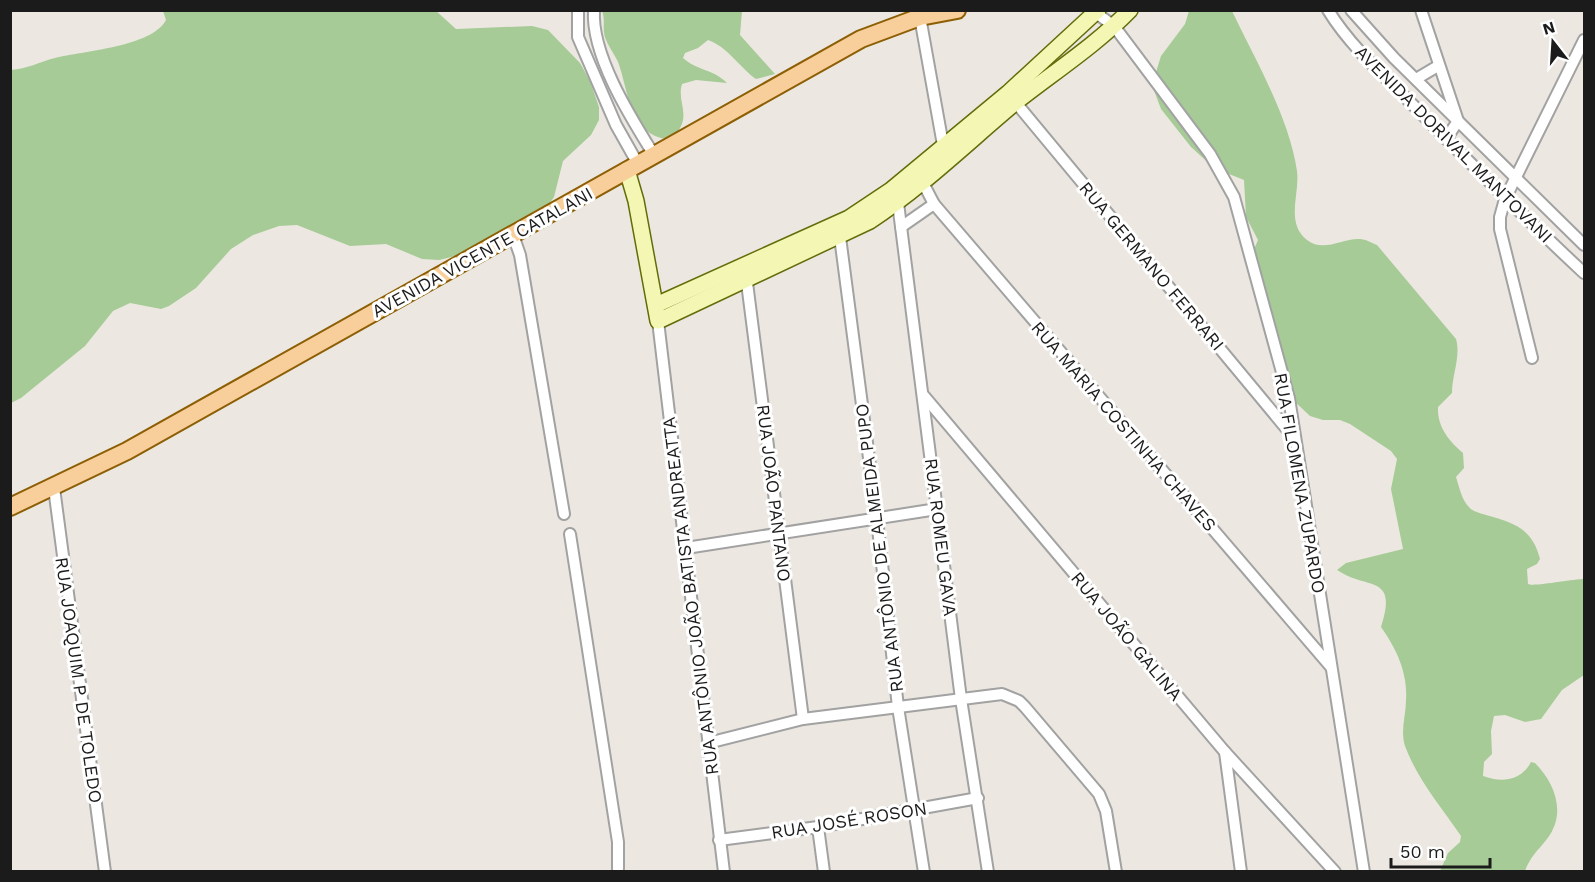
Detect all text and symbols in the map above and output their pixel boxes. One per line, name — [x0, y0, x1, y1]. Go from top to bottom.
north arrow — [1523, 12, 1583, 72]
text: N — [1540, 17, 1557, 39]
street label: AVENIDA DORIVAL MANTOVANI — [1351, 41, 1557, 247]
street label: RUA GERMANO FERRARI — [1075, 177, 1229, 355]
street label: AVENIDA VICENTE CATALANI — [368, 182, 596, 322]
street label: RUA MARIA COSTINHA CHAVES — [1027, 317, 1221, 535]
street label: RUA FILOMENA ZUPARDO — [1270, 371, 1330, 595]
street label: RUA ANTÔNIO DE ALMEIDA PUPO — [851, 402, 907, 694]
street label: RUA JOÃO PANTANO — [753, 403, 795, 583]
street label: RUA ANTÔNIO JOÃO BATISTA ANDREATTA — [658, 416, 722, 776]
street label: RUA ROMEU GAVA — [921, 457, 961, 617]
street label: RUA JOAQUIM P DE TOLEDO — [51, 556, 107, 804]
street label: RUA JOÃO GALINA — [1067, 567, 1187, 705]
street label: RUA JOSÉ ROSON — [770, 797, 928, 843]
scale bar — [1391, 831, 1490, 869]
text: 50 m — [1400, 841, 1445, 862]

